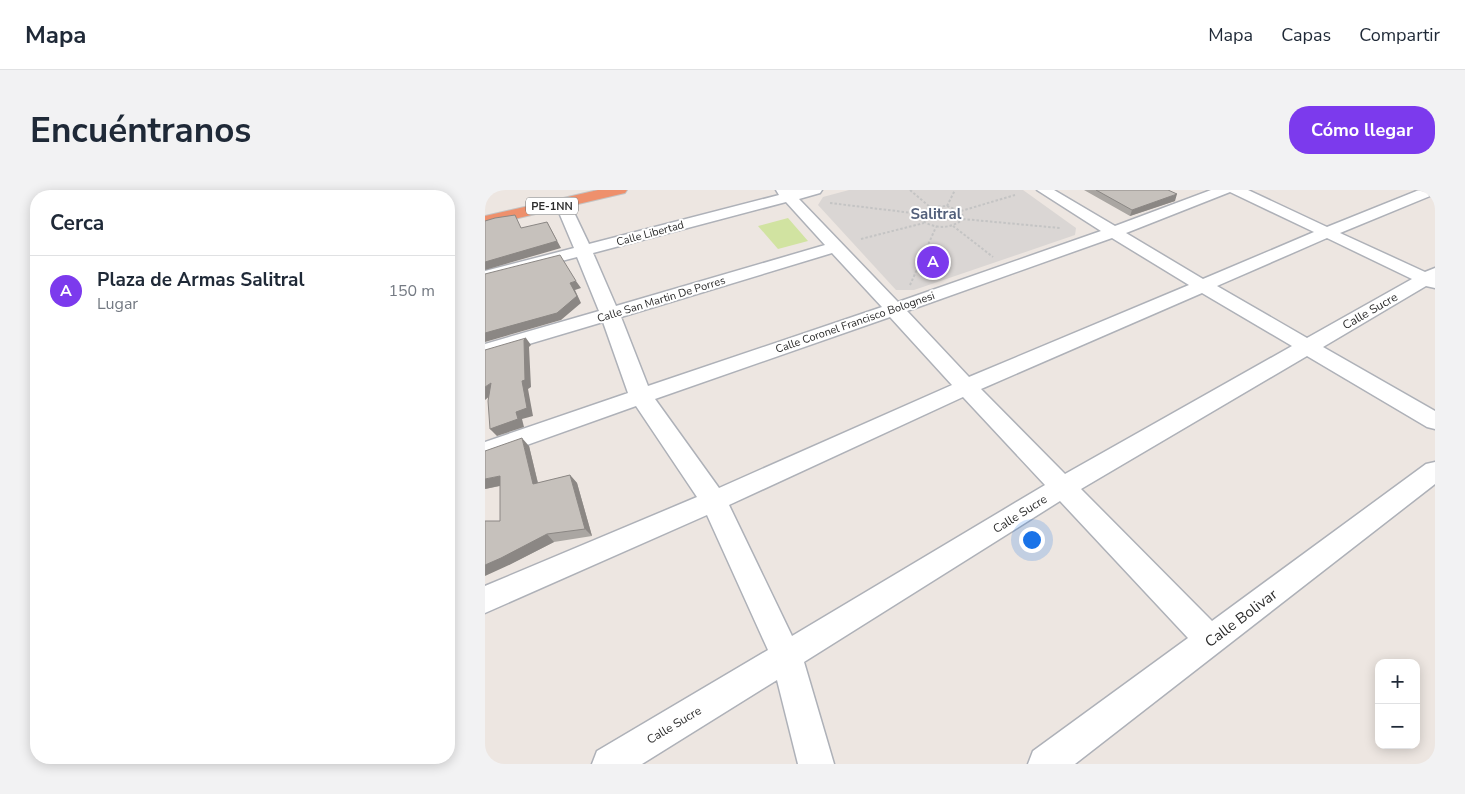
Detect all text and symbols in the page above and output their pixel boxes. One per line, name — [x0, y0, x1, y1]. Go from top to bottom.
text: Mapa — [25, 19, 87, 51]
text: Mapa — [1208, 23, 1253, 47]
text: Capas — [1281, 23, 1331, 47]
text: Compartir — [1359, 23, 1440, 47]
button: Cómo llegar — [1289, 106, 1435, 154]
text: Encuéntranos — [30, 107, 251, 154]
road number: PE-1NN — [526, 198, 578, 214]
district label: Salitral — [911, 204, 962, 224]
text: Cerca — [50, 209, 104, 237]
street label: Calle Libertad — [615, 217, 686, 250]
pin: A — [917, 243, 949, 281]
text: Plaza de Armas Salitral — [97, 267, 305, 293]
street label: Calle San Martin De Porres — [595, 273, 727, 326]
text: A — [60, 280, 72, 302]
text: 150 m — [388, 280, 435, 302]
street label: Calle Coronel Francisco Bolognesi — [774, 288, 937, 357]
street label: Calle Sucre — [1340, 289, 1400, 333]
text: Lugar — [97, 293, 138, 315]
street label: Calle Sucre — [990, 491, 1050, 537]
your location — [1019, 527, 1045, 553]
street label: Calle Bolivar — [1201, 584, 1282, 652]
map controls — [1375, 659, 1420, 749]
button: + — [1375, 659, 1420, 704]
street label: Calle Sucre — [644, 702, 704, 748]
button: − — [1375, 704, 1420, 749]

